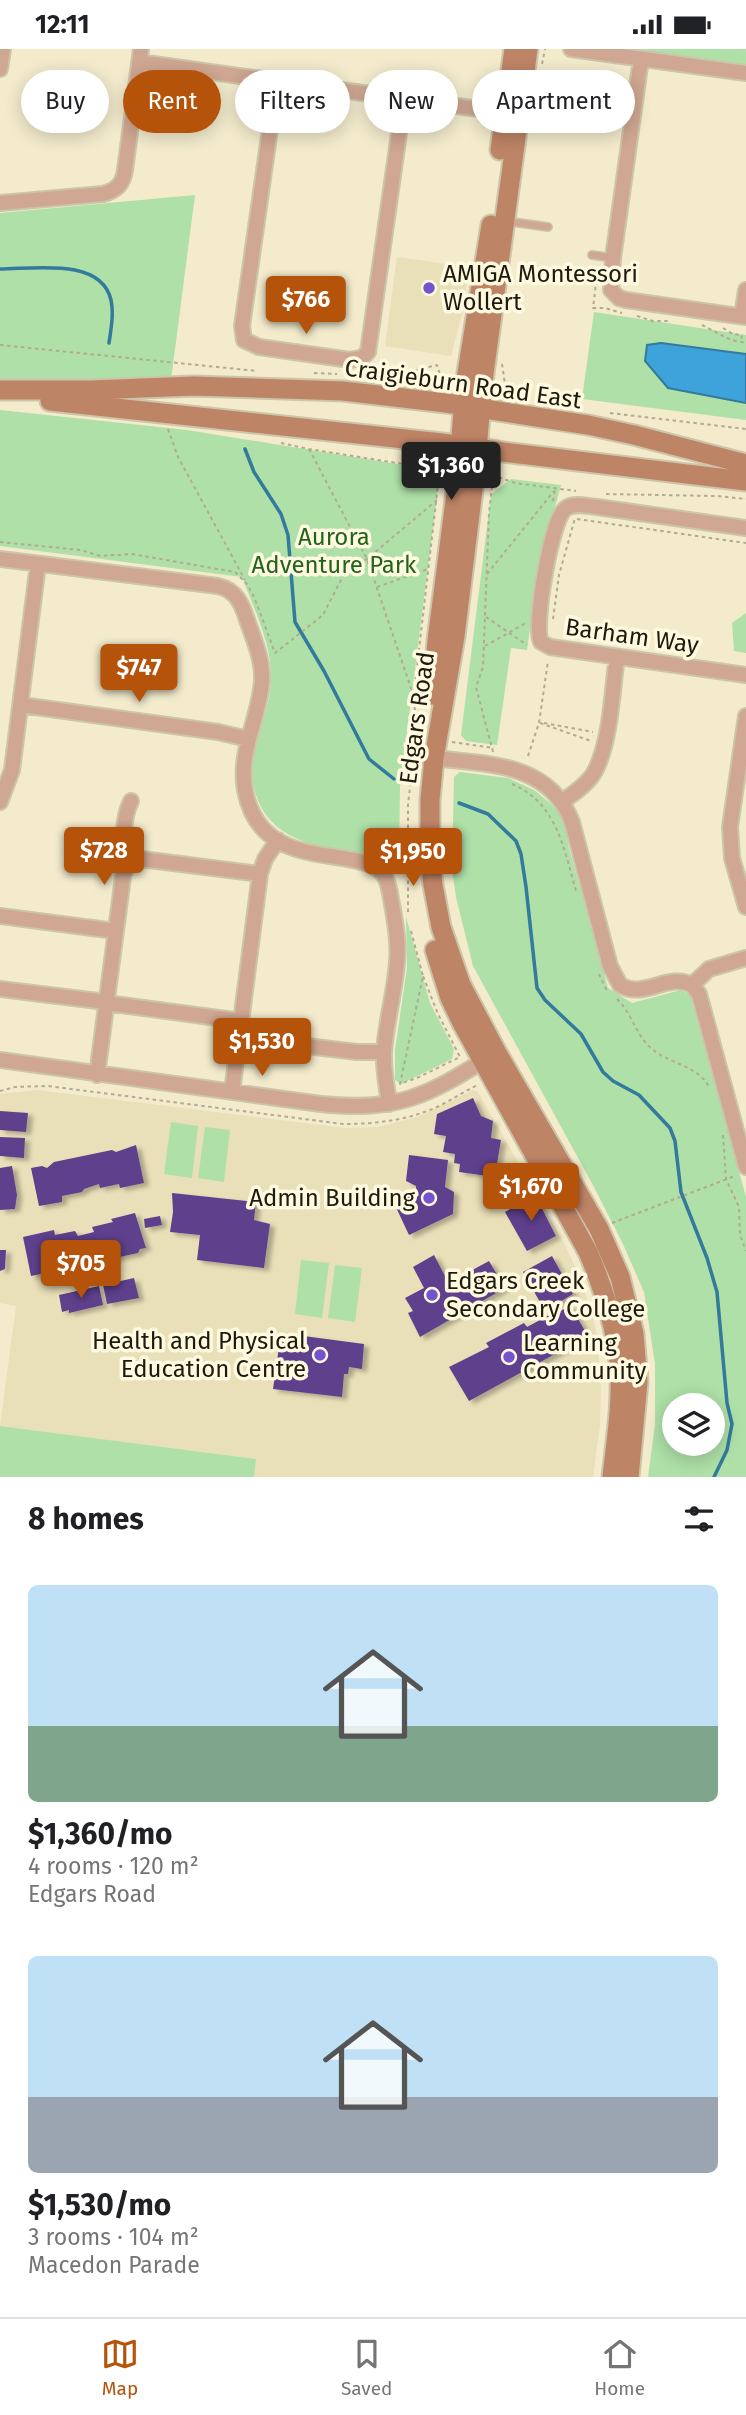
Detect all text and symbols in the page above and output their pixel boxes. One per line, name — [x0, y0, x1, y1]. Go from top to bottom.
text: 12:11 — [35, 9, 90, 40]
chip: Buy — [21, 70, 109, 133]
chip: Rent — [123, 70, 221, 133]
chip: Filters — [235, 70, 350, 133]
chip: New — [364, 70, 458, 133]
chip: Apartment — [472, 70, 635, 133]
place label: AMIGA Montessori Wollert — [443, 260, 638, 316]
pin: $766 — [265, 277, 347, 336]
marker: AMIGA Montessori Wollert — [421, 280, 437, 296]
text: $766 — [282, 285, 330, 313]
street label: Craigieburn Road East — [343, 354, 583, 415]
pin: $1,360 — [394, 442, 508, 502]
text: $1,360 — [418, 451, 484, 479]
park label: Aurora Adventure Park — [252, 523, 417, 579]
street label: Barham Way — [563, 613, 701, 659]
pin: $747 — [98, 645, 180, 704]
street label: Edgars Road — [394, 650, 440, 786]
text: $747 — [116, 653, 162, 681]
pin: $728 — [63, 827, 145, 887]
pin: $1,950 — [356, 829, 470, 888]
text: $728 — [80, 836, 128, 864]
text: $1,950 — [380, 837, 446, 865]
pin: $1,530 — [205, 1019, 319, 1078]
text: $1,530 — [229, 1027, 295, 1055]
pin: $1,670 — [474, 1163, 588, 1223]
text: $1,670 — [499, 1172, 563, 1200]
place label: Admin Building — [249, 1184, 416, 1212]
marker: Admin Building — [421, 1190, 437, 1206]
pin: $705 — [40, 1241, 122, 1300]
text: $705 — [57, 1249, 105, 1277]
place label: Edgars Creek Secondary College — [446, 1267, 645, 1323]
marker: Edgars Creek Secondary College — [424, 1287, 440, 1303]
place label: Health and Physical Education Centre — [92, 1327, 306, 1383]
place label: Learning Community — [523, 1329, 646, 1385]
marker: Health and Physical Education Centre — [312, 1347, 328, 1363]
marker: Learning Community — [501, 1349, 517, 1365]
map controls — [662, 1393, 725, 1456]
button: layers — [662, 1393, 725, 1456]
icon: filters — [680, 1500, 718, 1538]
text: 8 homes — [28, 1501, 144, 1537]
icon: home — [310, 1631, 436, 1757]
text: $1,360/mo — [28, 1816, 173, 1852]
text: 4 rooms · 120 m² — [28, 1852, 199, 1880]
text: Edgars Road — [28, 1880, 156, 1908]
icon: home — [310, 2002, 436, 2128]
text: $1,530/mo — [28, 2187, 171, 2223]
text: 3 rooms · 104 m² — [28, 2223, 199, 2251]
text: Macedon Parade — [28, 2251, 200, 2279]
tab: Map — [101, 2335, 139, 2400]
tab: Saved — [341, 2335, 392, 2400]
tab: Home — [594, 2335, 645, 2400]

